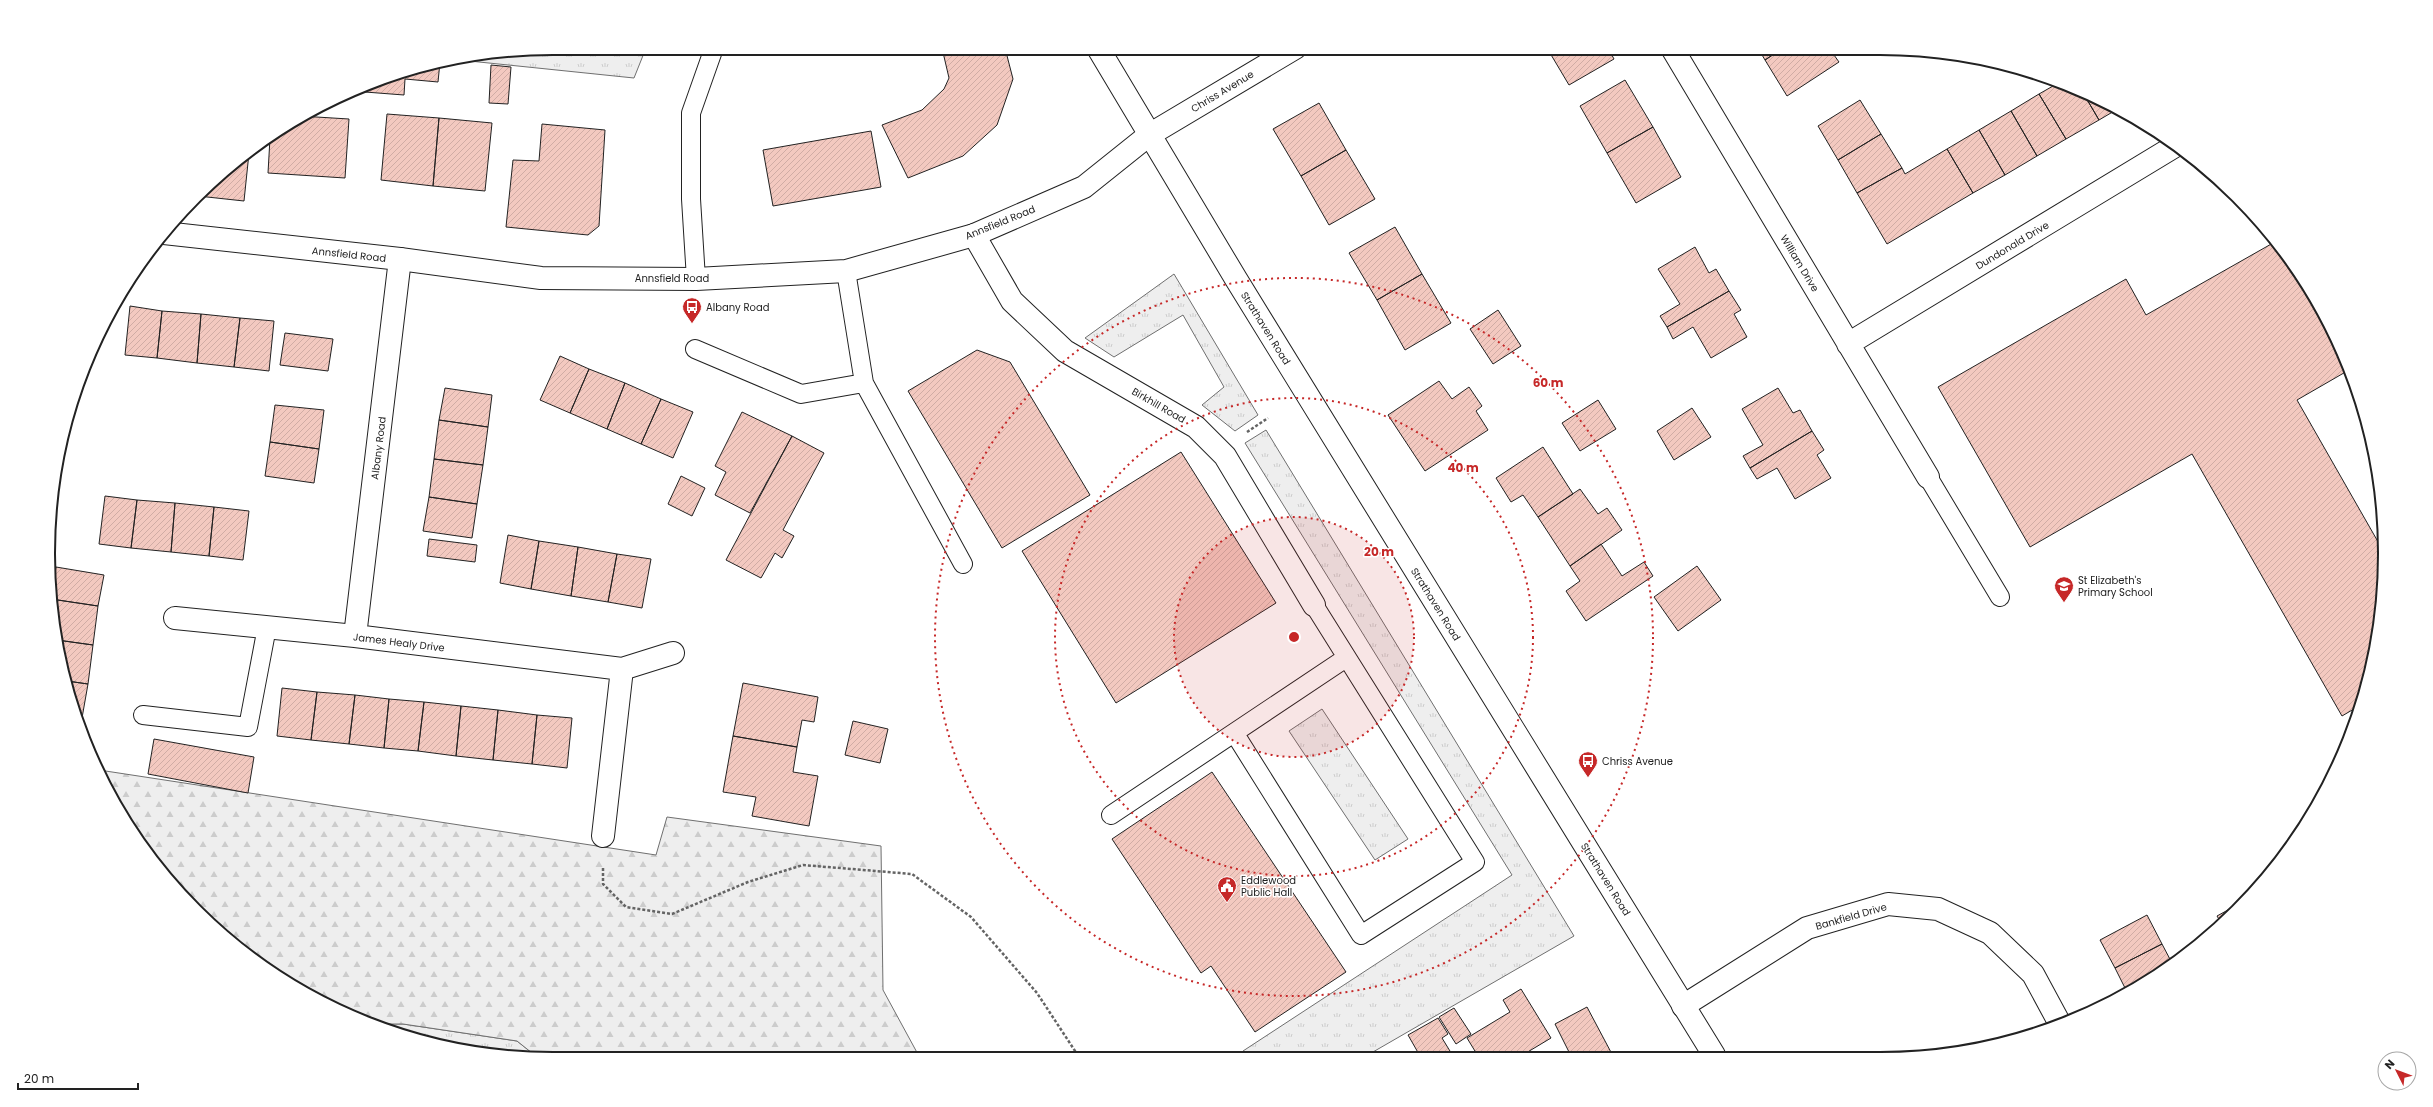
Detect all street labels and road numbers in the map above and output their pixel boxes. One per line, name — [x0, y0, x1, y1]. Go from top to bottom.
street label: Chriss Avenue — [1188, 67, 1257, 116]
street label: Annsfield Road — [963, 202, 1038, 243]
street label: Dundonald Drive — [1973, 218, 2052, 273]
street label: William Drive — [1777, 232, 1823, 295]
street label: Annsfield Road — [311, 243, 387, 266]
street label: Annsfield Road — [635, 271, 709, 286]
street label: Strathaven Road — [1237, 289, 1294, 368]
street label: Birkhill Road — [1129, 384, 1188, 427]
street label: Albany Road — [367, 416, 390, 480]
street label: Strathaven Road — [1407, 565, 1464, 644]
street label: James Healy Drive — [352, 629, 446, 656]
street label: Strathaven Road — [1577, 840, 1634, 919]
street label: Bankfield Drive — [1814, 899, 1888, 934]

